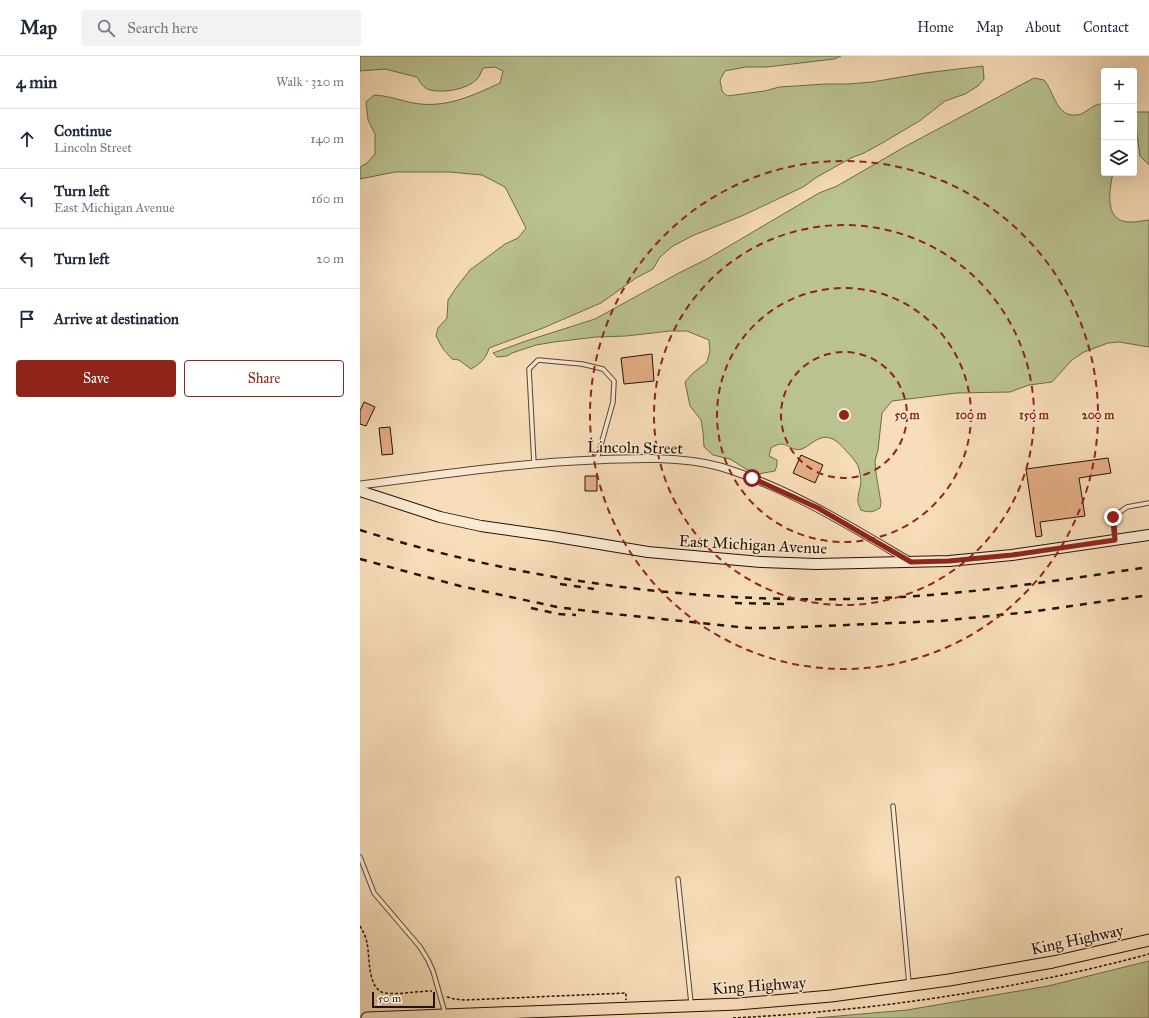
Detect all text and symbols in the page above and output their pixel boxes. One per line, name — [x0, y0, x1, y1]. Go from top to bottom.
search box — [81, 10, 361, 46]
text: Map — [20, 16, 57, 39]
icon: search — [95, 17, 117, 39]
text: Search here — [127, 19, 198, 37]
text: Home — [917, 19, 954, 36]
text: Map — [976, 19, 1003, 36]
text: About — [1025, 19, 1061, 36]
text: Contact — [1083, 19, 1129, 36]
map controls — [1101, 68, 1137, 176]
button: + — [1101, 68, 1137, 104]
text: 4 min — [16, 72, 57, 93]
text: Walk · 320 m — [276, 74, 344, 90]
button: − — [1101, 104, 1137, 140]
text: Continue — [54, 122, 112, 140]
icon: ahead — [16, 128, 38, 150]
text: 140 m — [310, 131, 344, 147]
text: Lincoln Street — [54, 140, 132, 156]
button: layers — [1101, 140, 1137, 176]
text: Turn left — [54, 182, 110, 200]
icon: left — [16, 188, 38, 210]
text: 160 m — [311, 191, 344, 207]
text: East Michigan Avenue — [54, 200, 175, 216]
icon: left — [16, 248, 38, 270]
text: Turn left — [54, 250, 110, 268]
text: 20 m — [316, 251, 344, 267]
icon: arrive — [16, 308, 38, 330]
text: Arrive at destination — [54, 310, 179, 328]
button: Save — [16, 360, 176, 397]
button: Share — [184, 360, 344, 397]
centre of rings — [837, 408, 851, 422]
text: 50 m — [894, 408, 921, 422]
text: 100 m — [955, 408, 988, 422]
text: 150 m — [1019, 408, 1050, 422]
text: 200 m — [1082, 408, 1115, 422]
street label: Lincoln Street — [587, 437, 683, 458]
route start — [743, 469, 761, 487]
route end — [1104, 508, 1122, 526]
street label: East Michigan Avenue — [678, 531, 828, 559]
street label: King Highway — [1029, 920, 1126, 960]
street label: King Highway — [711, 973, 807, 999]
scale bar — [372, 990, 435, 1009]
text: 50 m — [378, 992, 401, 1005]

